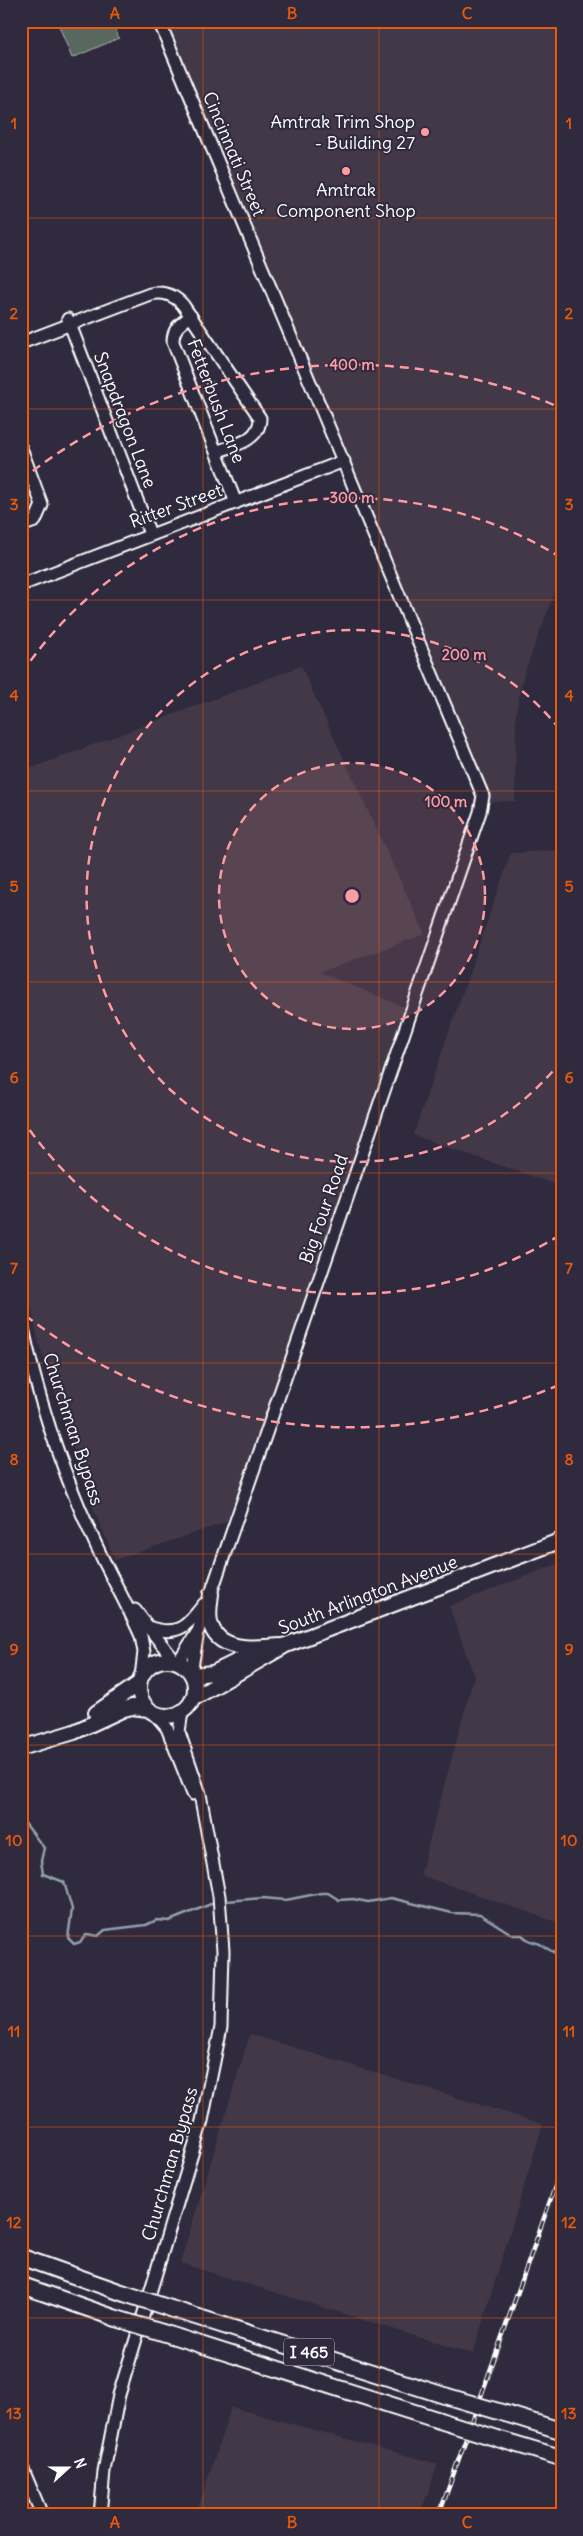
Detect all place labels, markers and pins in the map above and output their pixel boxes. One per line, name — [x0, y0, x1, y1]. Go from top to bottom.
place label: Amtrak Trim Shop - Building 27 — [270, 110, 415, 154]
marker: Amtrak Trim Shop - Building 27 — [419, 126, 431, 138]
marker: Amtrak Component Shop — [340, 165, 352, 177]
place label: Amtrak Component Shop — [276, 178, 416, 222]
centre of rings — [343, 887, 361, 905]

